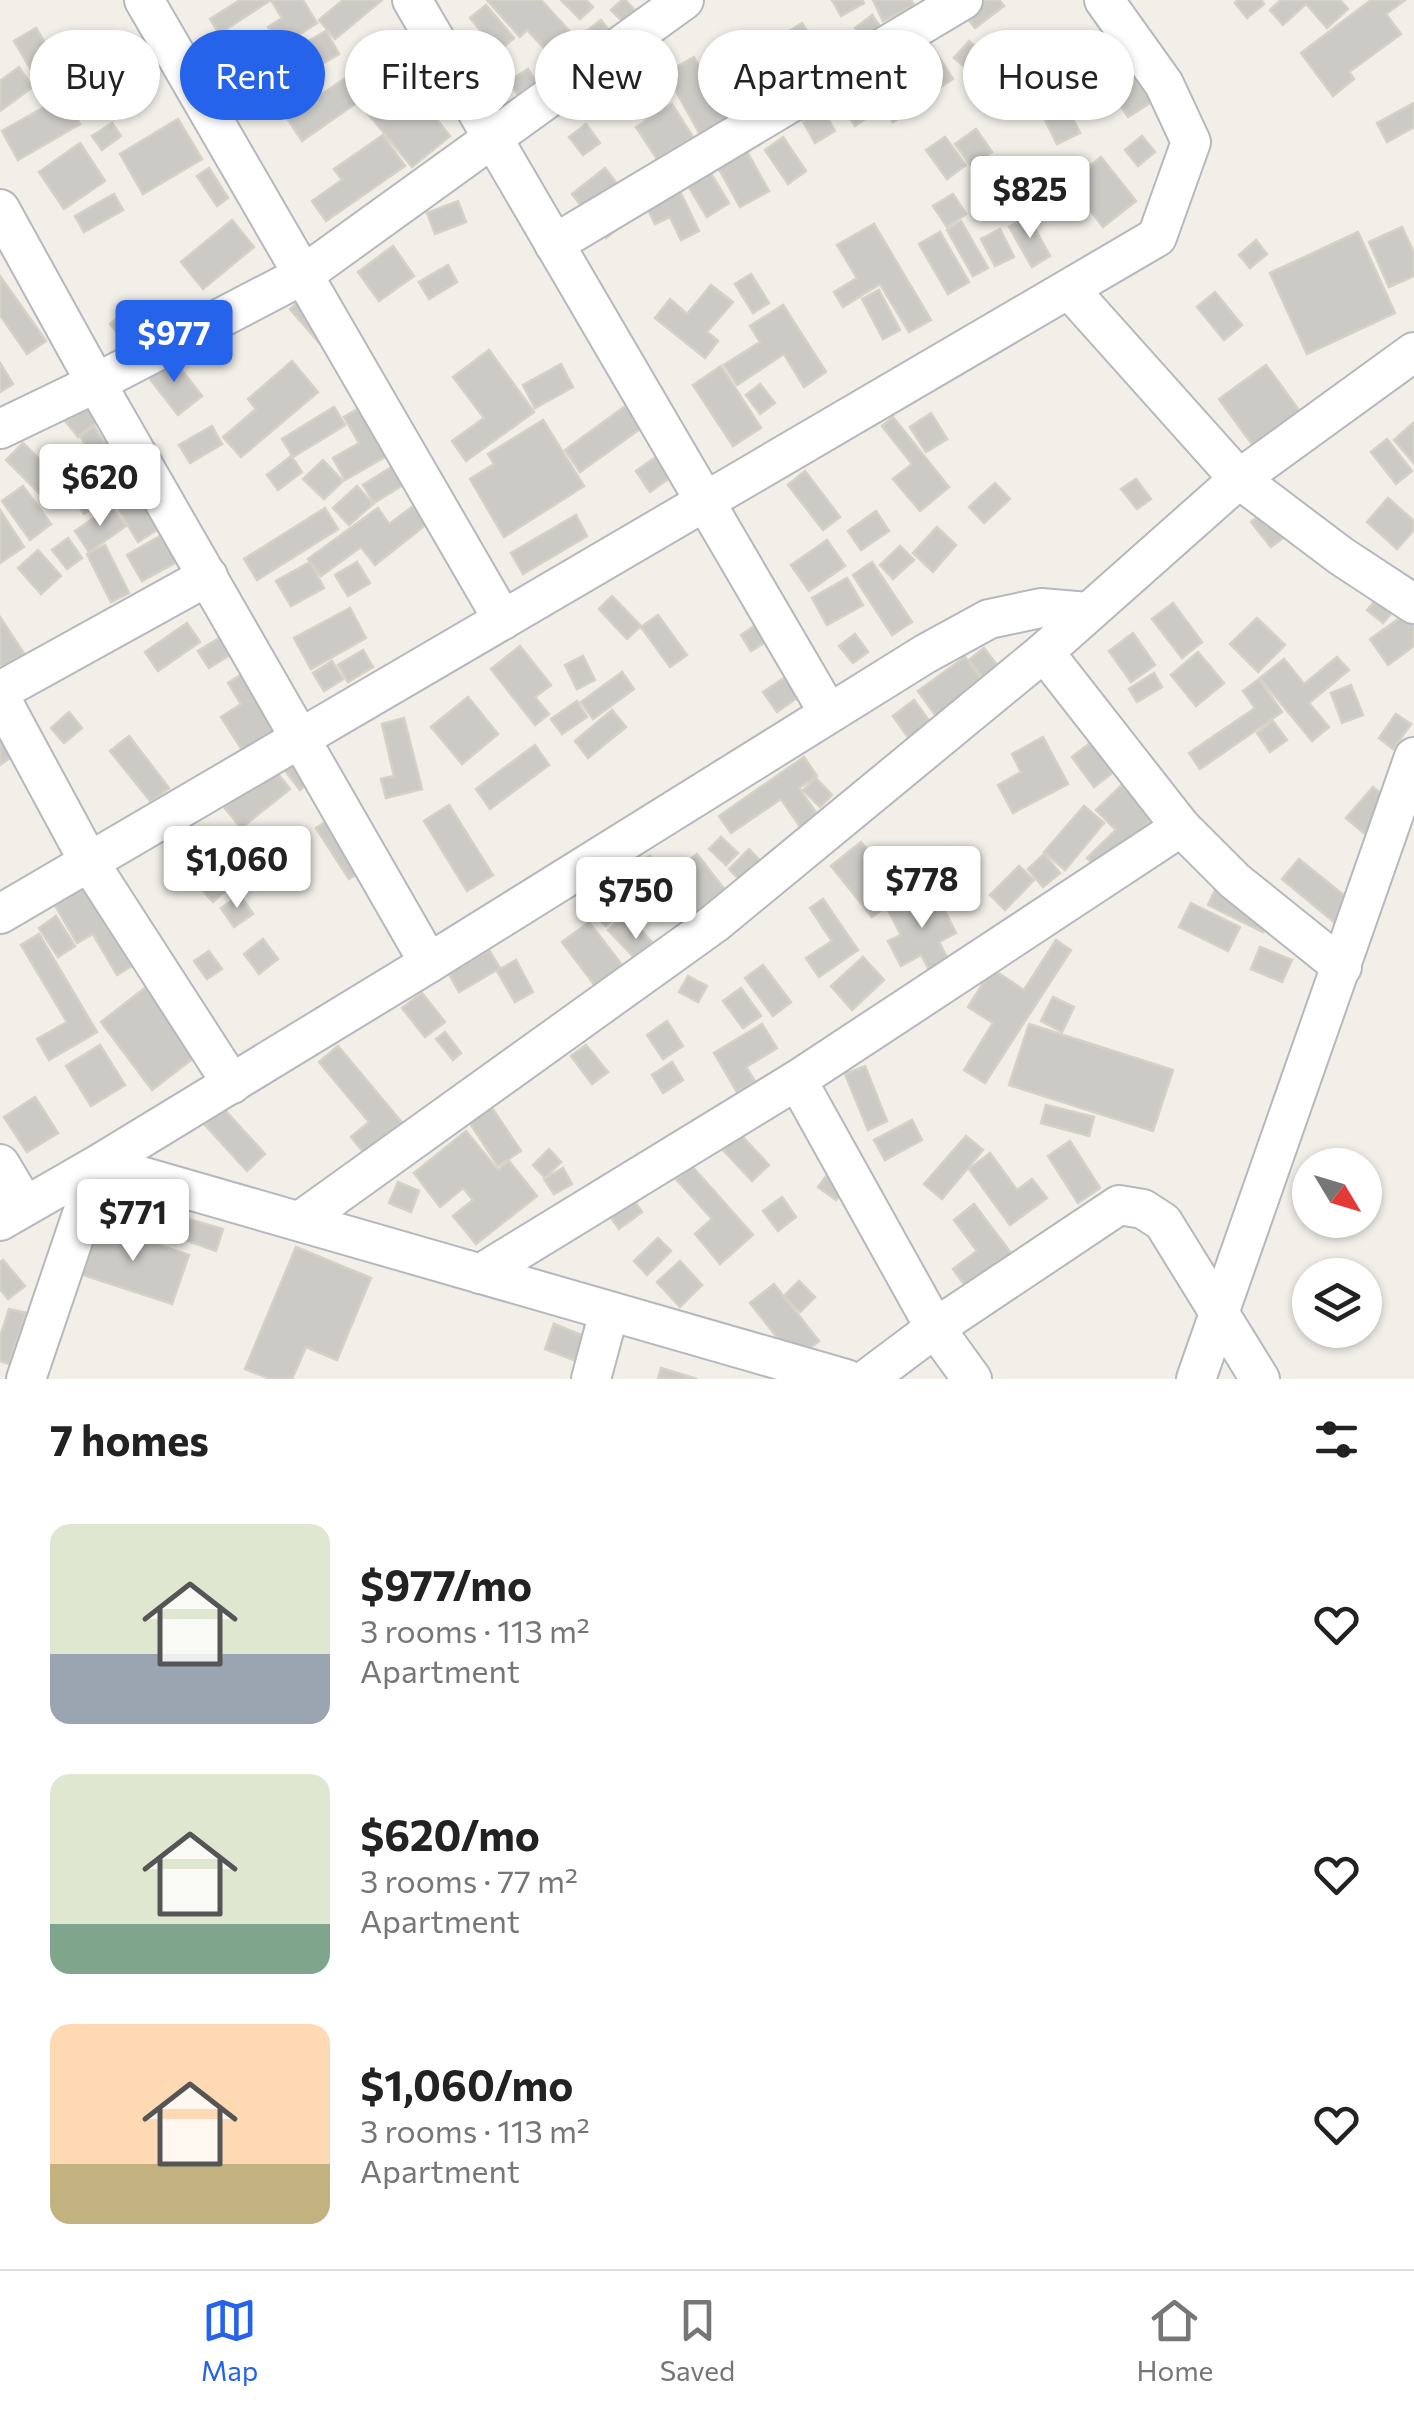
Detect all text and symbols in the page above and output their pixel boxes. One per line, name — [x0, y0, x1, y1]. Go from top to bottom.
chip: Buy — [30, 30, 160, 120]
chip: Rent — [180, 30, 325, 120]
chip: Filters — [345, 30, 515, 120]
chip: New — [535, 30, 678, 120]
chip: Apartment — [698, 30, 943, 120]
chip: House — [963, 30, 1134, 120]
pin: $825 — [971, 156, 1089, 241]
text: $825 — [993, 168, 1067, 208]
pin: $977 — [115, 300, 233, 385]
text: $977 — [138, 312, 211, 352]
pin: $620 — [41, 444, 159, 529]
text: $620 — [61, 456, 139, 496]
pin: $1,060 — [156, 826, 318, 911]
text: $1,060 — [186, 838, 288, 878]
pin: $778 — [863, 846, 981, 931]
pin: $750 — [577, 857, 695, 942]
text: $778 — [885, 858, 959, 898]
text: $750 — [598, 869, 674, 909]
north arrow — [1292, 1148, 1382, 1238]
map controls — [1292, 1148, 1382, 1348]
pin: $771 — [74, 1179, 192, 1264]
text: $771 — [99, 1191, 167, 1231]
button: layers — [1292, 1258, 1382, 1348]
icon: filters — [1309, 1412, 1364, 1467]
text: 7 homes — [50, 1413, 209, 1465]
text: $977/mo — [360, 1558, 532, 1610]
icon: home — [130, 1564, 250, 1684]
icon: heart — [1309, 1597, 1364, 1652]
text: 3 rooms · 113 m² — [360, 1610, 590, 1650]
text: Apartment — [360, 1650, 520, 1690]
text: $620/mo — [360, 1808, 540, 1860]
icon: home — [130, 1814, 250, 1934]
icon: heart — [1309, 1847, 1364, 1902]
text: 3 rooms · 77 m² — [360, 1860, 578, 1900]
text: Apartment — [360, 1900, 520, 1940]
text: $1,060/mo — [360, 2058, 573, 2110]
icon: home — [130, 2064, 250, 2184]
icon: heart — [1309, 2097, 1364, 2152]
text: 3 rooms · 113 m² — [360, 2110, 590, 2150]
text: Apartment — [360, 2150, 520, 2190]
tab: Map — [201, 2293, 258, 2387]
tab: Saved — [660, 2293, 735, 2387]
tab: Home — [1136, 2293, 1213, 2387]

